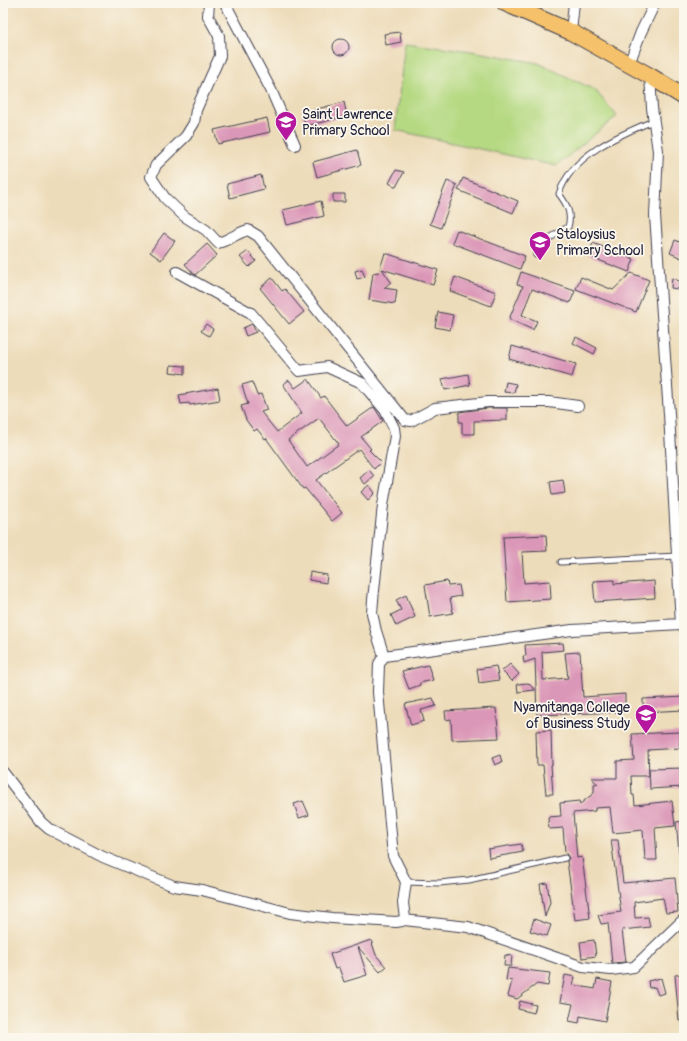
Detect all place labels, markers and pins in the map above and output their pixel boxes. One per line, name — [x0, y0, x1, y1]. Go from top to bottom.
place label: Saint Lawrence Primary School — [302, 106, 393, 139]
school or university icon: Saint Lawrence Primary School — [273, 109, 299, 142]
place label: Staloysius Primary School — [556, 226, 644, 259]
school or university icon: Staloysius Primary School — [527, 229, 553, 262]
place label: Nyamitanga College of Business Study — [513, 699, 630, 732]
school or university icon: Nyamitanga College of Business Study — [633, 702, 659, 735]

